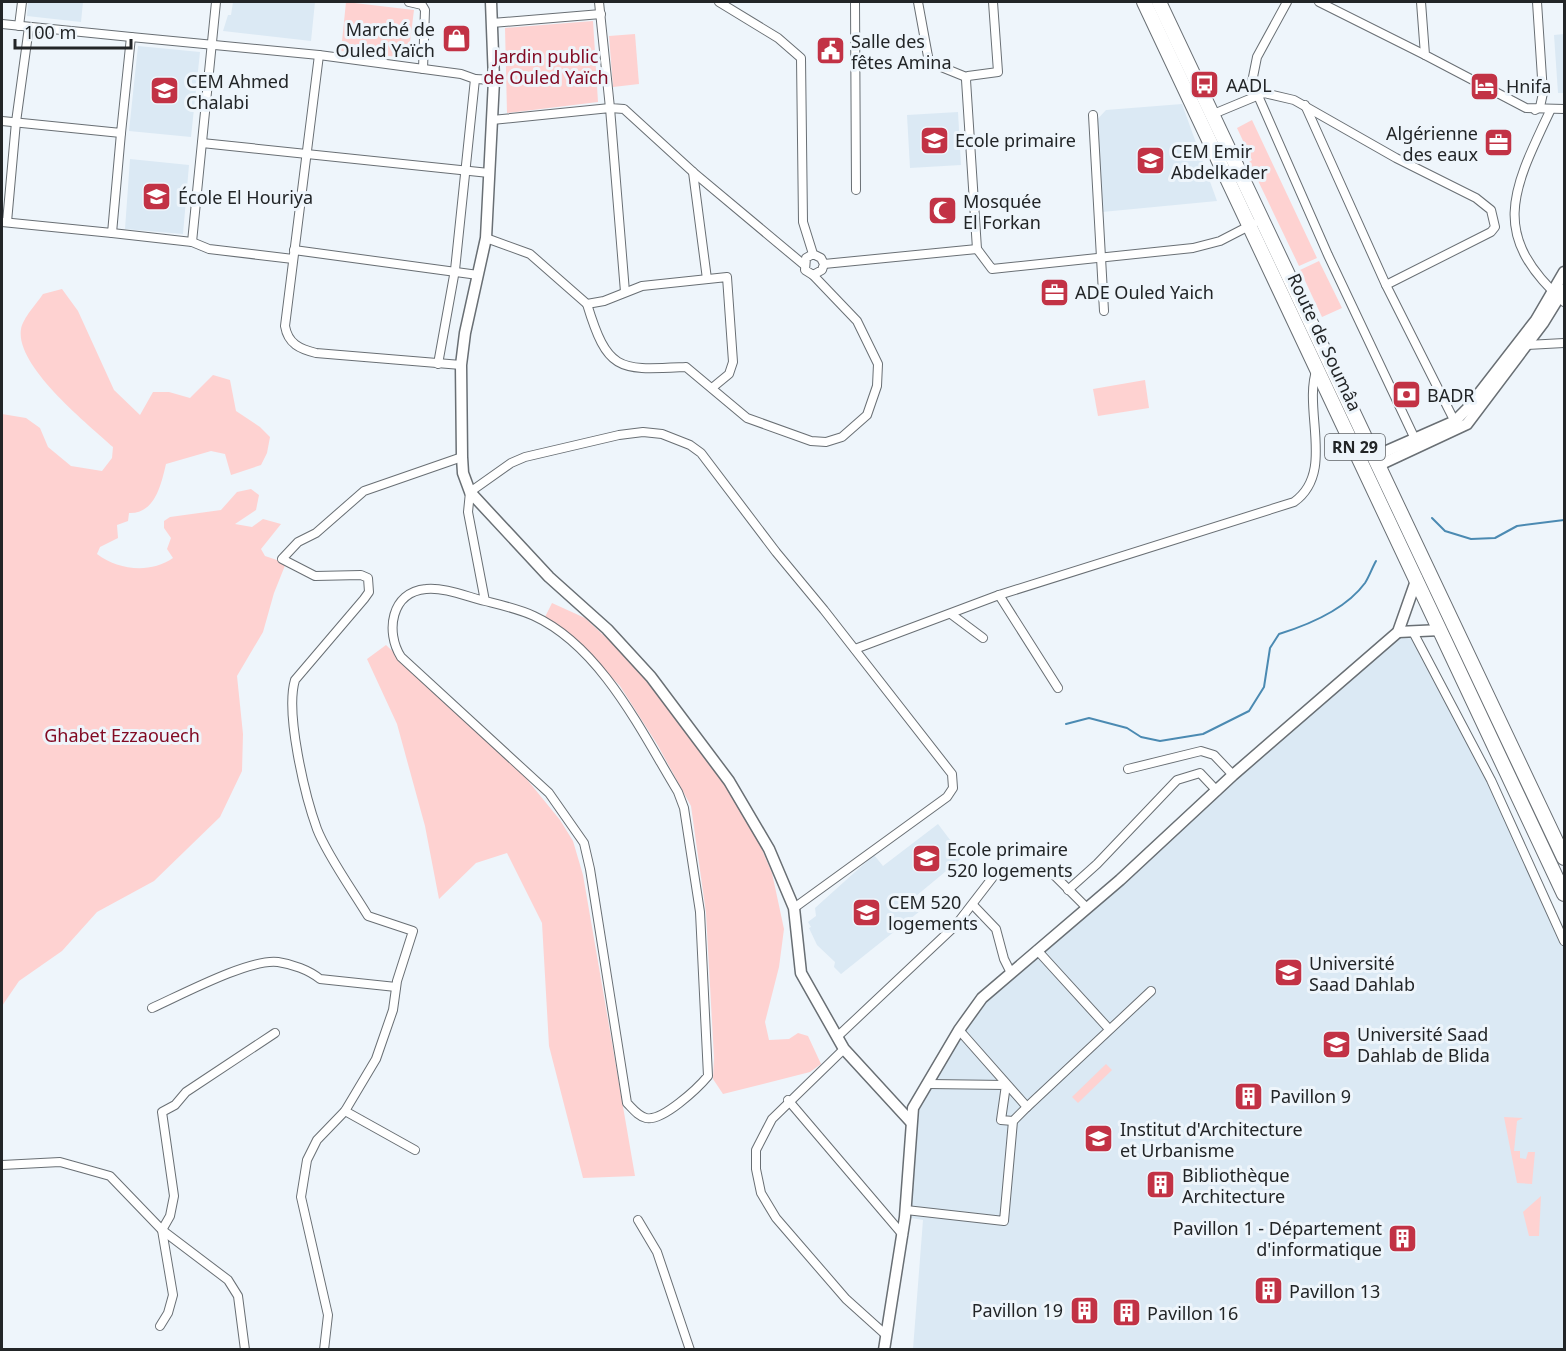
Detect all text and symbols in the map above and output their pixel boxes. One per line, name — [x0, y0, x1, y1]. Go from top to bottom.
scale bar — [15, 12, 130, 50]
place label: Marché de Ouled Yaïch — [335, 17, 435, 62]
text: 100 m — [24, 20, 76, 44]
shop icon: Marché de Ouled Yaïch — [440, 23, 472, 55]
place label: Salle des fêtes Amina — [851, 29, 952, 74]
public building icon: Salle des fêtes Amina — [814, 35, 846, 67]
park label: Jardin public de Ouled Yaïch — [483, 44, 609, 89]
place label: CEM Ahmed Chalabi — [186, 69, 289, 114]
bus stop icon: AADL — [1189, 69, 1221, 101]
hotel icon: Hnifa — [1469, 70, 1501, 102]
place label: AADL — [1226, 73, 1272, 97]
place label: Hnifa — [1506, 74, 1551, 98]
school or university icon: CEM Ahmed Chalabi — [149, 75, 181, 107]
place label: Algérienne des eaux — [1386, 121, 1478, 166]
school or university icon: Ecole primaire — [918, 124, 950, 156]
office icon: Algérienne des eaux — [1483, 127, 1515, 159]
place label: Ecole primaire — [955, 128, 1076, 152]
place label: CEM Emir Abdelkader — [1171, 139, 1268, 184]
school or university icon: CEM Emir Abdelkader — [1134, 145, 1166, 177]
school or university icon: École El Houriya — [141, 181, 173, 213]
place label: École El Houriya — [178, 185, 313, 209]
place label: Mosquée El Forkan — [963, 189, 1041, 234]
mosque icon: Mosquée El Forkan — [926, 195, 958, 227]
street label: Route de Soumâa — [1283, 269, 1367, 415]
office icon: ADE Ouled Yaich — [1038, 276, 1070, 308]
place label: ADE Ouled Yaich — [1075, 280, 1214, 304]
bank icon: BADR — [1390, 379, 1422, 411]
place label: BADR — [1427, 383, 1475, 407]
road number: RN 29 — [1325, 434, 1385, 460]
park label: Ghabet Ezzaouech — [44, 723, 200, 747]
place label: Ecole primaire 520 logements — [947, 837, 1073, 882]
school or university icon: Ecole primaire 520 logements — [910, 843, 942, 875]
place label: CEM 520 logements — [888, 890, 978, 935]
school or university icon: CEM 520 logements — [851, 896, 883, 928]
place label: Université Saad Dahlab — [1309, 951, 1415, 996]
school or university icon: Université Saad Dahlab — [1272, 957, 1304, 989]
place label: Université Saad Dahlab de Blida — [1357, 1022, 1490, 1067]
school or university icon: Université Saad Dahlab de Blida — [1320, 1028, 1352, 1060]
building icon: Pavillon 9 — [1233, 1080, 1265, 1112]
place label: Pavillon 9 — [1270, 1084, 1351, 1108]
place label: Institut d'Architecture et Urbanisme — [1120, 1117, 1303, 1162]
school or university icon: Institut d'Architecture et Urbanisme — [1083, 1123, 1115, 1155]
place label: Bibliothèque Architecture — [1182, 1163, 1290, 1208]
building icon: Bibliothèque Architecture — [1145, 1169, 1177, 1201]
place label: Pavillon 1 - Département d'informatique — [1173, 1216, 1382, 1261]
building icon: Pavillon 1 - Département d'informatique — [1387, 1222, 1419, 1254]
building icon: Pavillon 13 — [1252, 1275, 1284, 1307]
place label: Pavillon 13 — [1289, 1279, 1380, 1303]
building icon: Pavillon 19 — [1068, 1294, 1100, 1326]
building icon: Pavillon 16 — [1110, 1297, 1142, 1329]
place label: Pavillon 19 — [972, 1298, 1063, 1322]
place label: Pavillon 16 — [1147, 1301, 1238, 1325]

